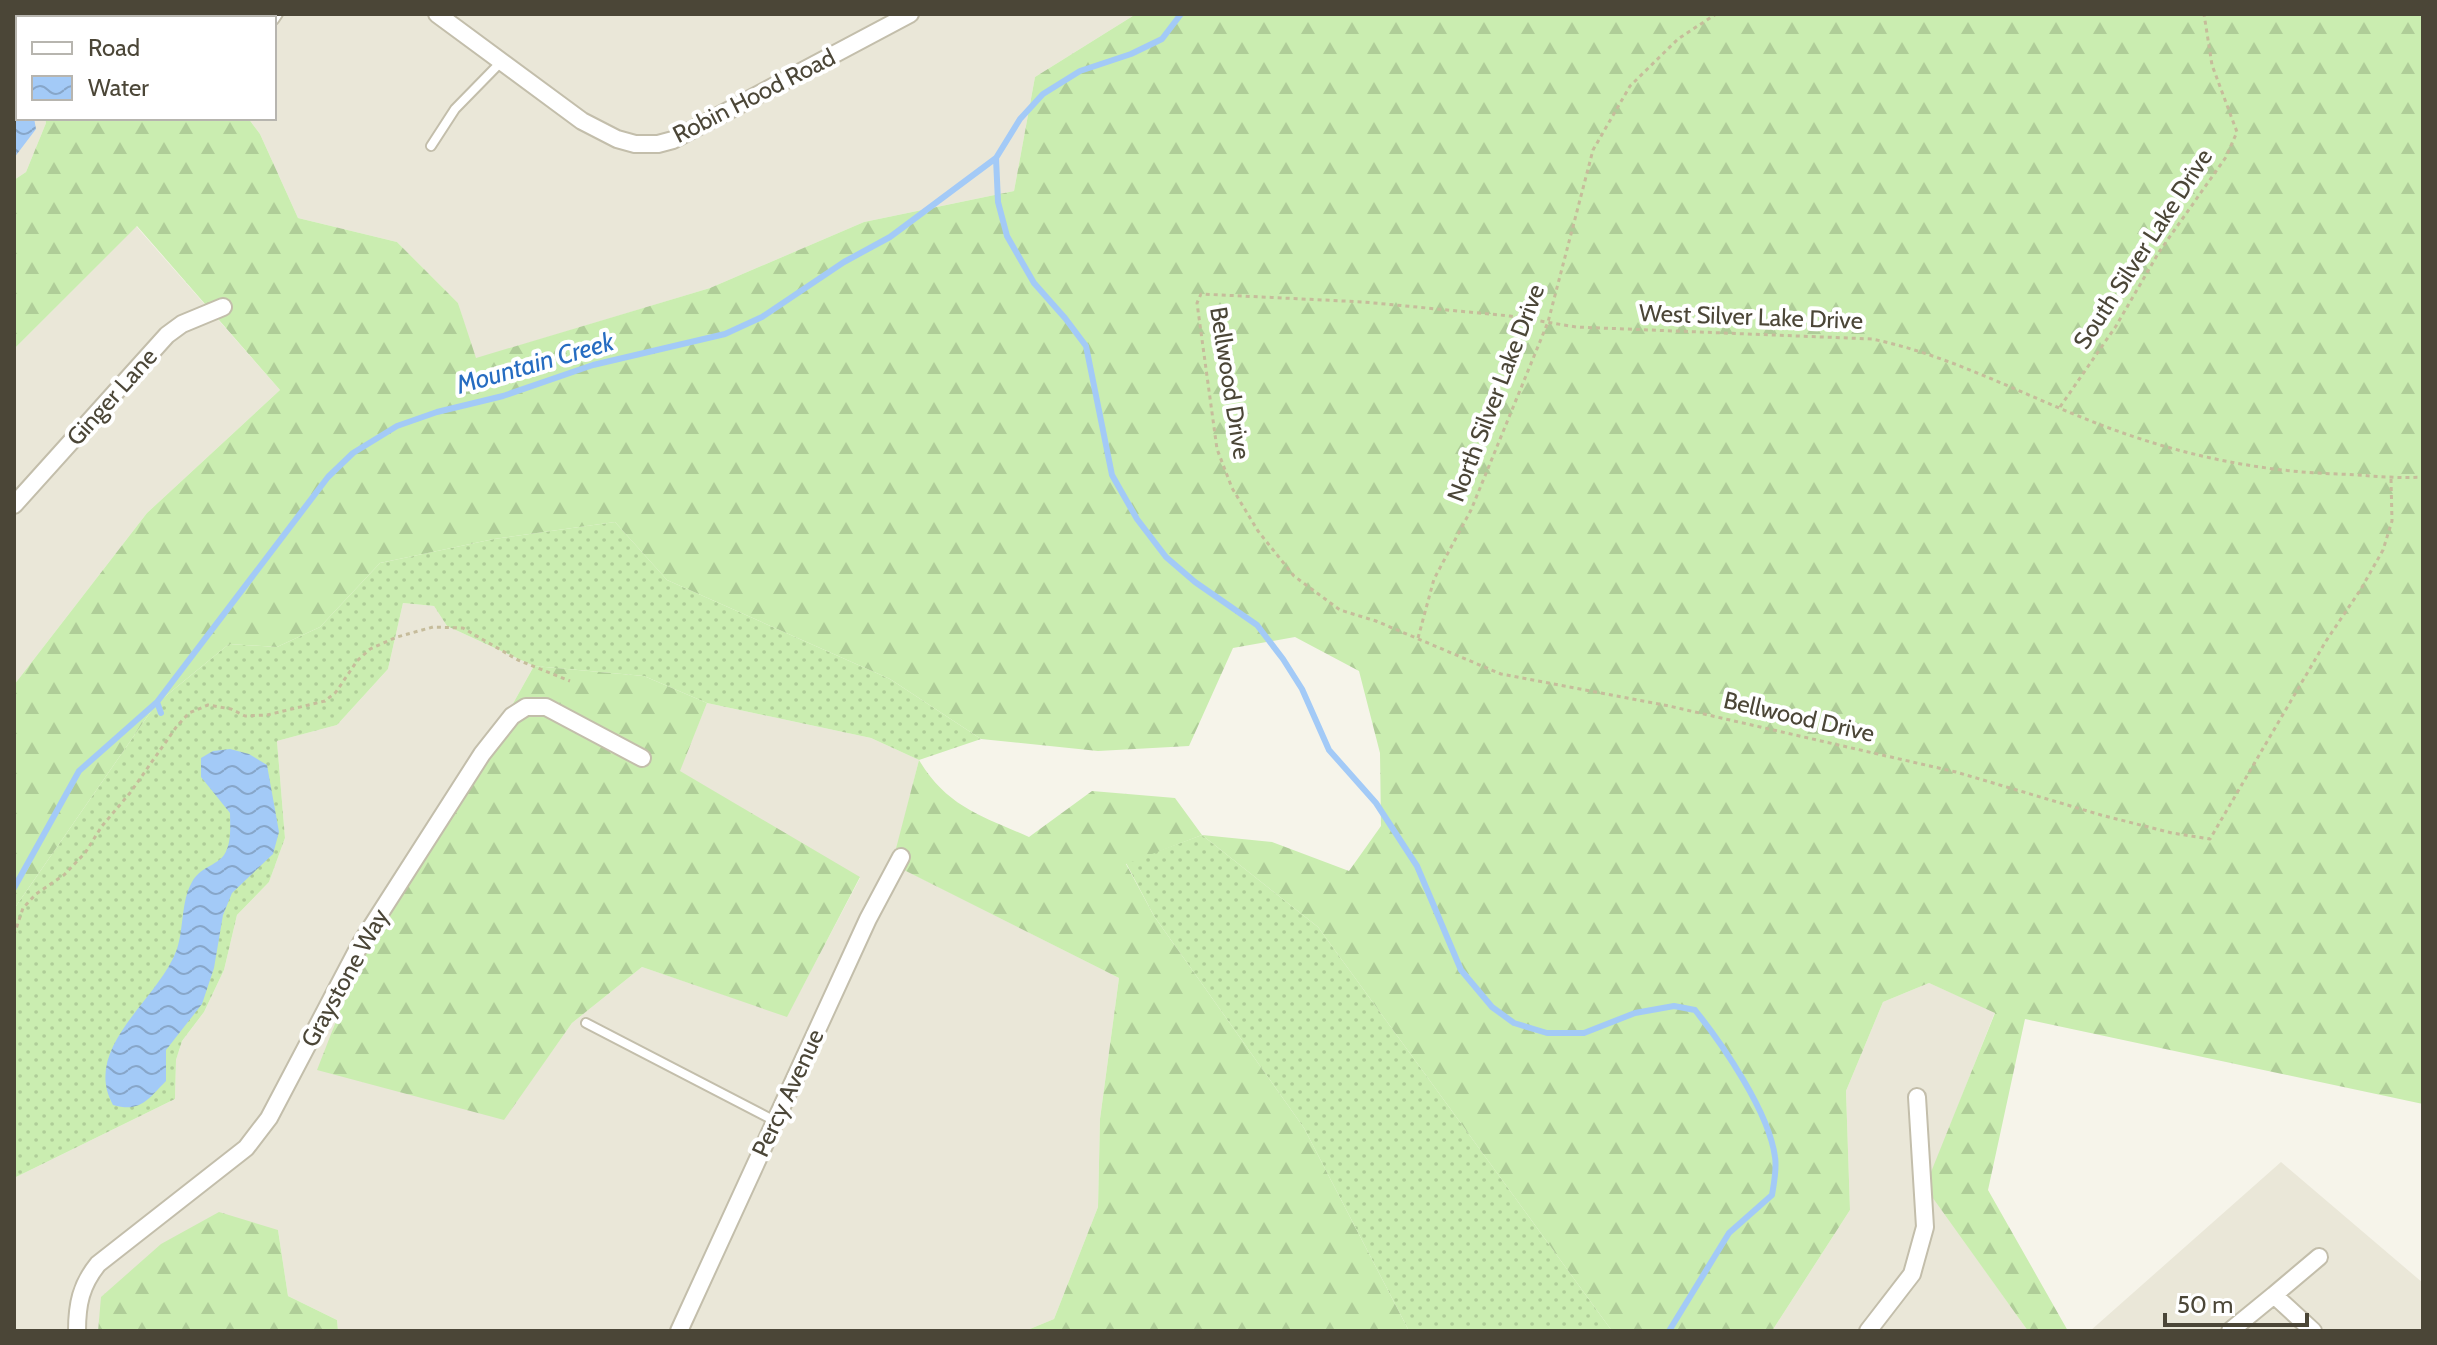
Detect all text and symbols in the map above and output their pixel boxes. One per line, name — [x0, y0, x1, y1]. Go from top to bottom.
legend — [16, 16, 276, 120]
text: Road — [88, 33, 140, 62]
street label: Robin Hood Road — [668, 42, 840, 149]
text: Water — [88, 73, 149, 102]
street label: South Silver Lake Drive — [2067, 143, 2218, 354]
street label: North Silver Lake Drive — [1441, 280, 1550, 506]
street label: West Silver Lake Drive — [1639, 298, 1864, 335]
street label: Bellwood Drive — [1204, 305, 1257, 461]
water label: Mountain Creek — [452, 325, 618, 401]
street label: Ginger Lane — [60, 342, 163, 451]
street label: Bellwood Drive — [1721, 685, 1877, 748]
street label: Graystone Way — [295, 904, 394, 1052]
street label: Percy Avenue — [745, 1024, 830, 1161]
scale bar — [2165, 1277, 2307, 1327]
text: 50 m — [2177, 1290, 2233, 1319]

